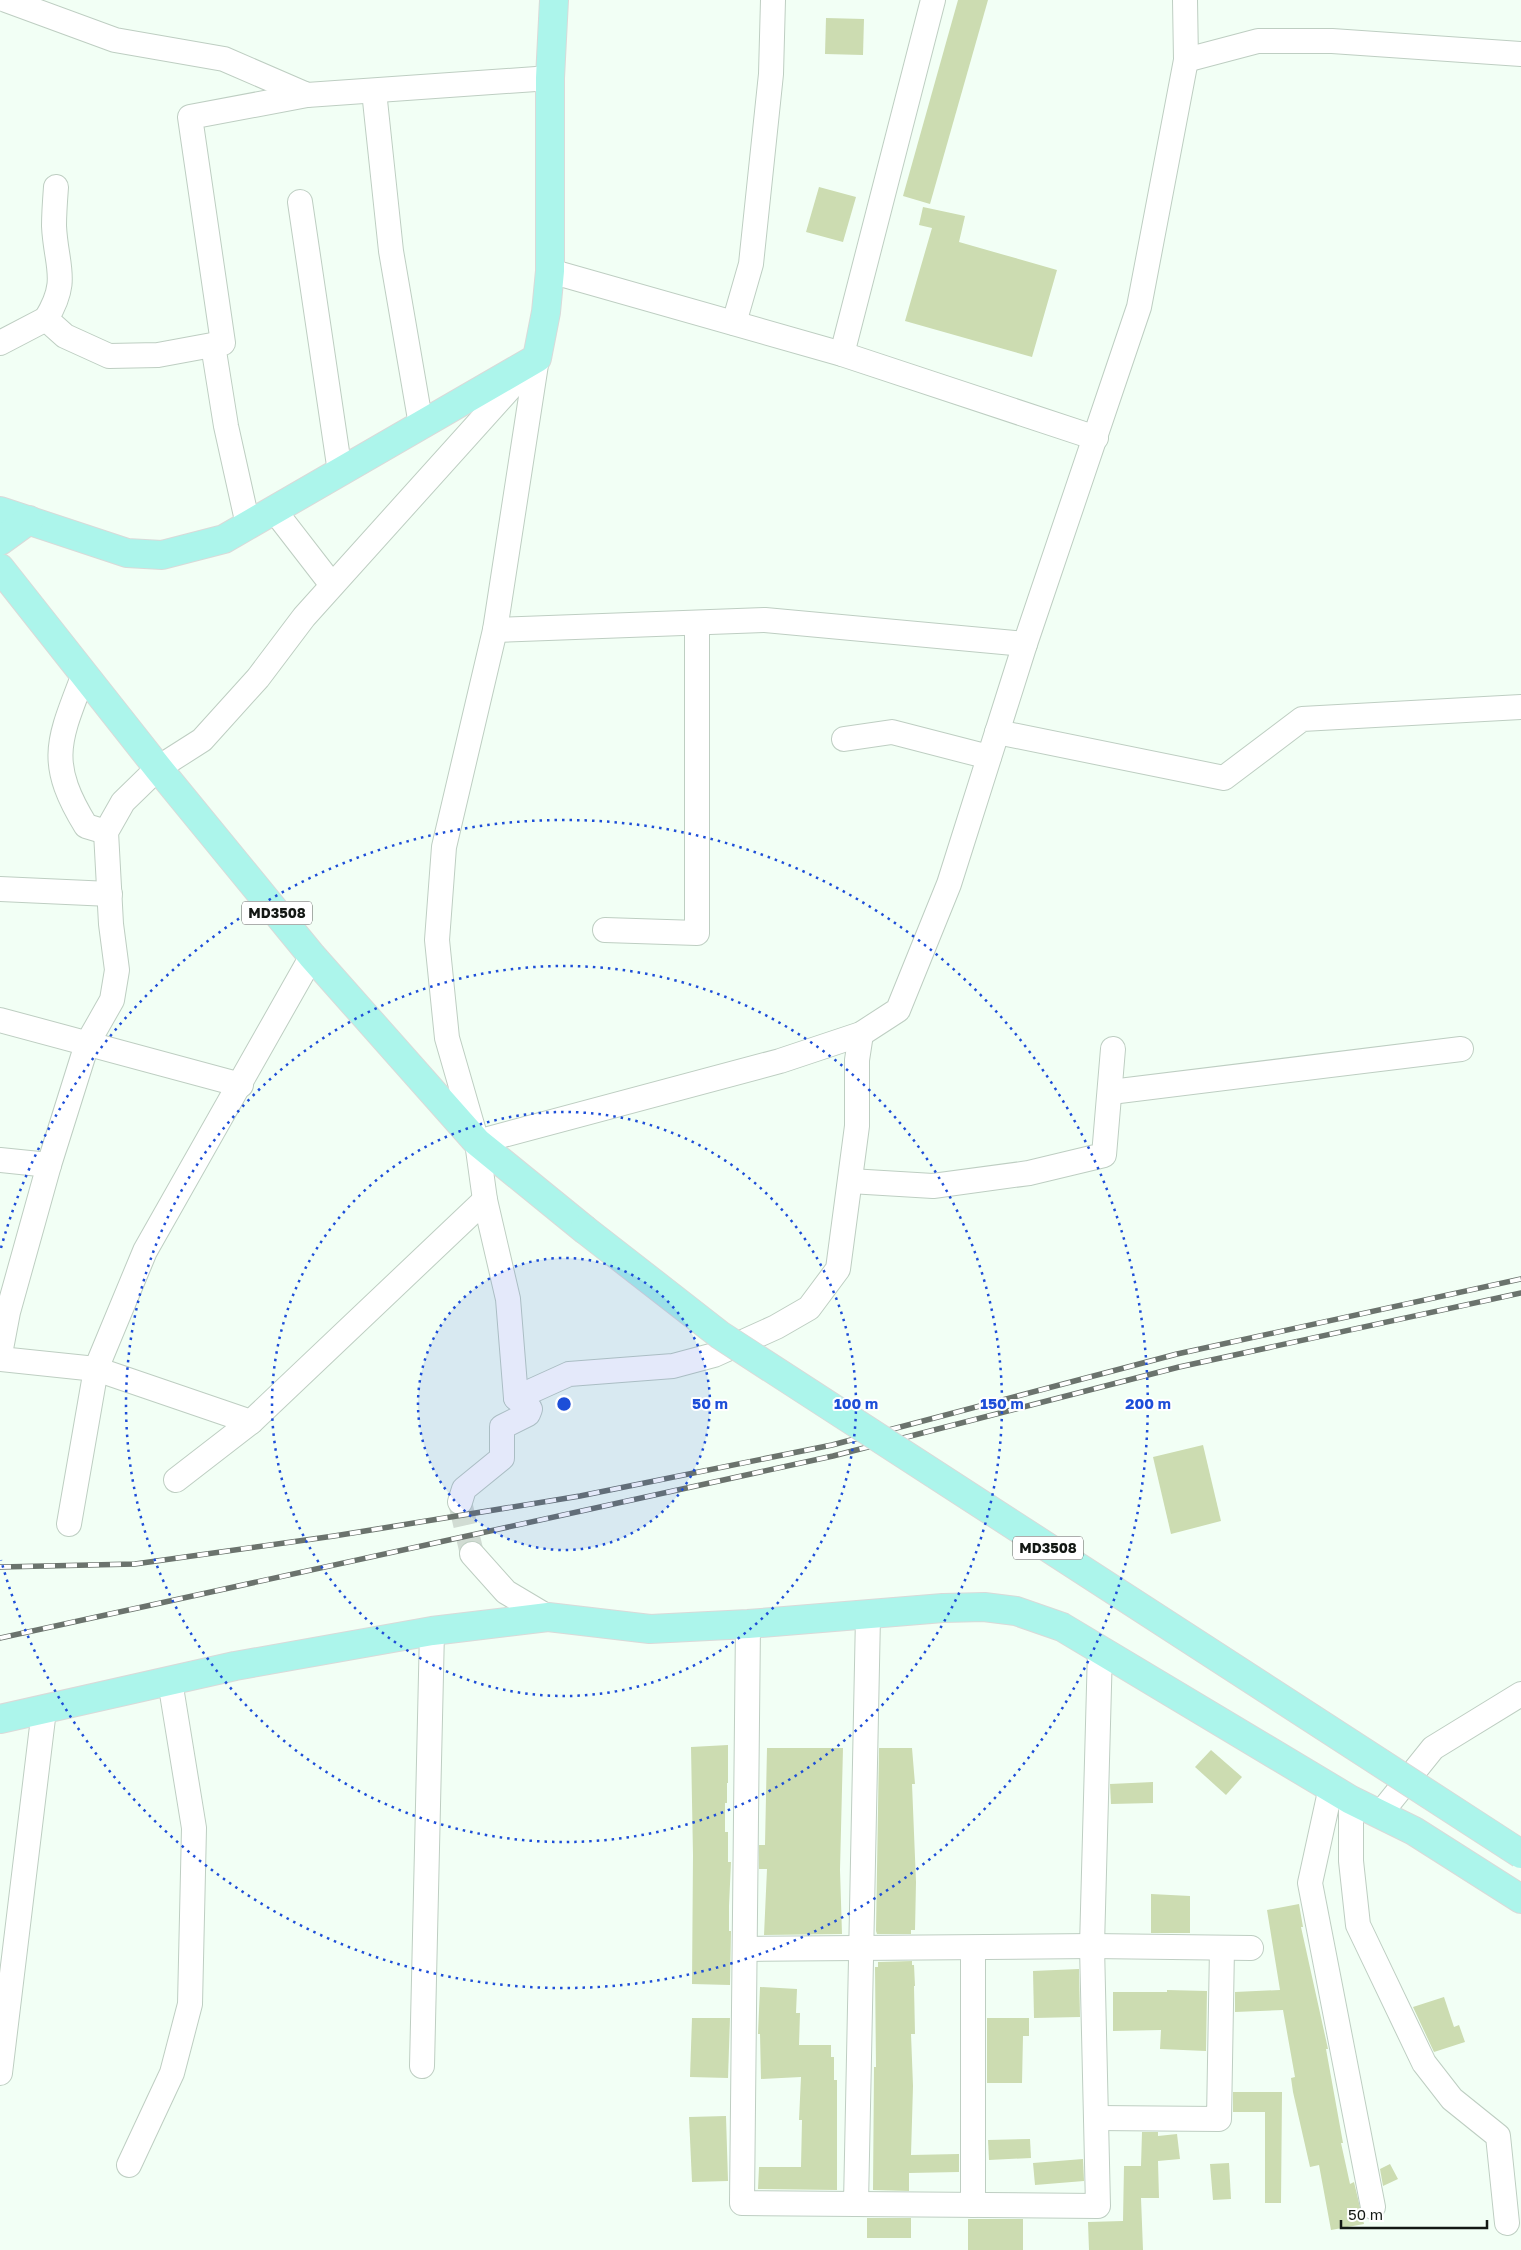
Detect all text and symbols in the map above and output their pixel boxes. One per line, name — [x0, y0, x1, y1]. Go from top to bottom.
road number: MD3508 — [242, 901, 312, 924]
text: 50 m — [692, 1394, 728, 1412]
text: 100 m — [834, 1394, 878, 1412]
text: 150 m — [980, 1394, 1024, 1412]
text: 200 m — [1125, 1394, 1171, 1412]
centre of rings — [555, 1395, 573, 1413]
road number: MD3508 — [1013, 1536, 1083, 1560]
scale bar — [1341, 2198, 1487, 2230]
text: 50 m — [1348, 2205, 1383, 2223]

